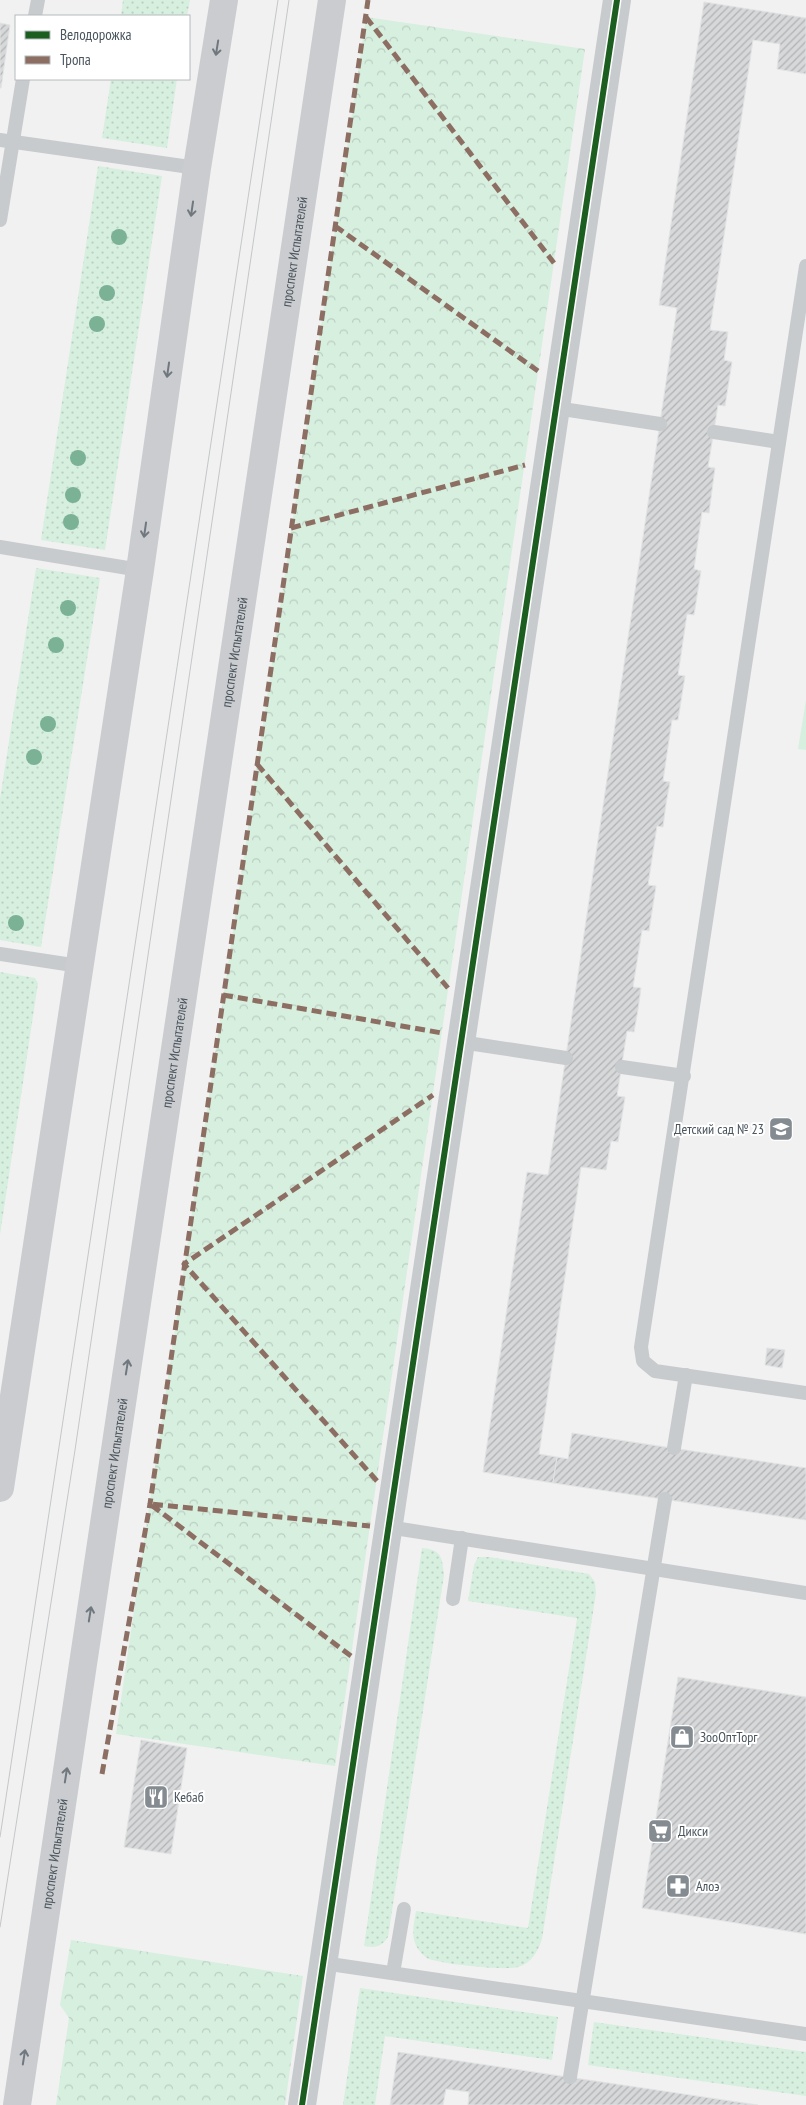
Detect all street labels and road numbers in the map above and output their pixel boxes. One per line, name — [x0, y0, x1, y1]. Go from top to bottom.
street label: проспект Испытателей — [277, 195, 311, 308]
street label: проспект Испытателей — [217, 596, 252, 709]
street label: проспект Испытателей — [157, 996, 192, 1109]
street label: проспект Испытателей — [97, 1397, 132, 1510]
street label: проспект Испытателей — [37, 1797, 72, 1910]

